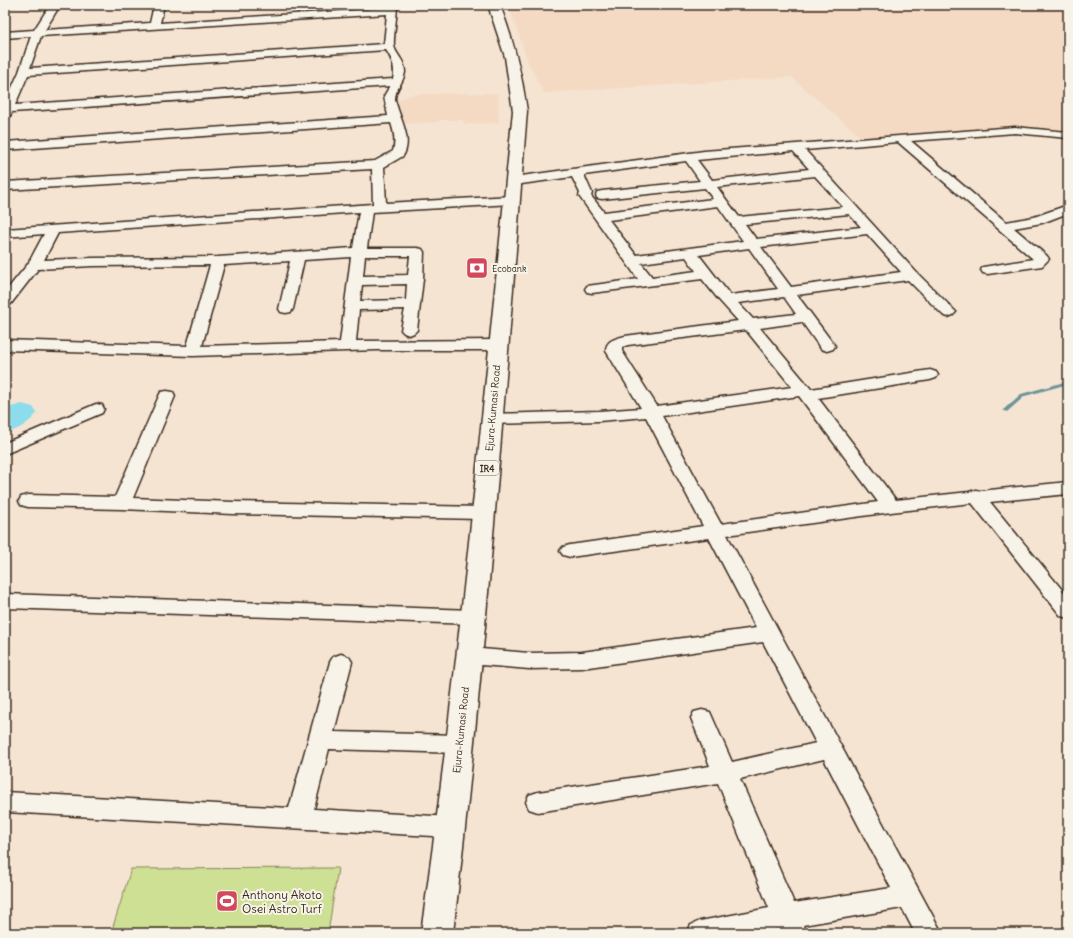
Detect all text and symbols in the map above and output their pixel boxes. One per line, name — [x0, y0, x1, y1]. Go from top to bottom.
bank icon: Ecobank — [464, 255, 490, 281]
place label: Ecobank — [492, 263, 527, 274]
street label: Ejura-Kumasi Road — [483, 364, 503, 452]
road number: IR4 — [475, 461, 499, 475]
street label: Ejura-Kumasi Road — [450, 686, 472, 774]
place label: Anthony Akoto Osei Astro Turf — [242, 887, 323, 916]
sports icon: Anthony Akoto Osei Astro Turf — [214, 888, 240, 914]

